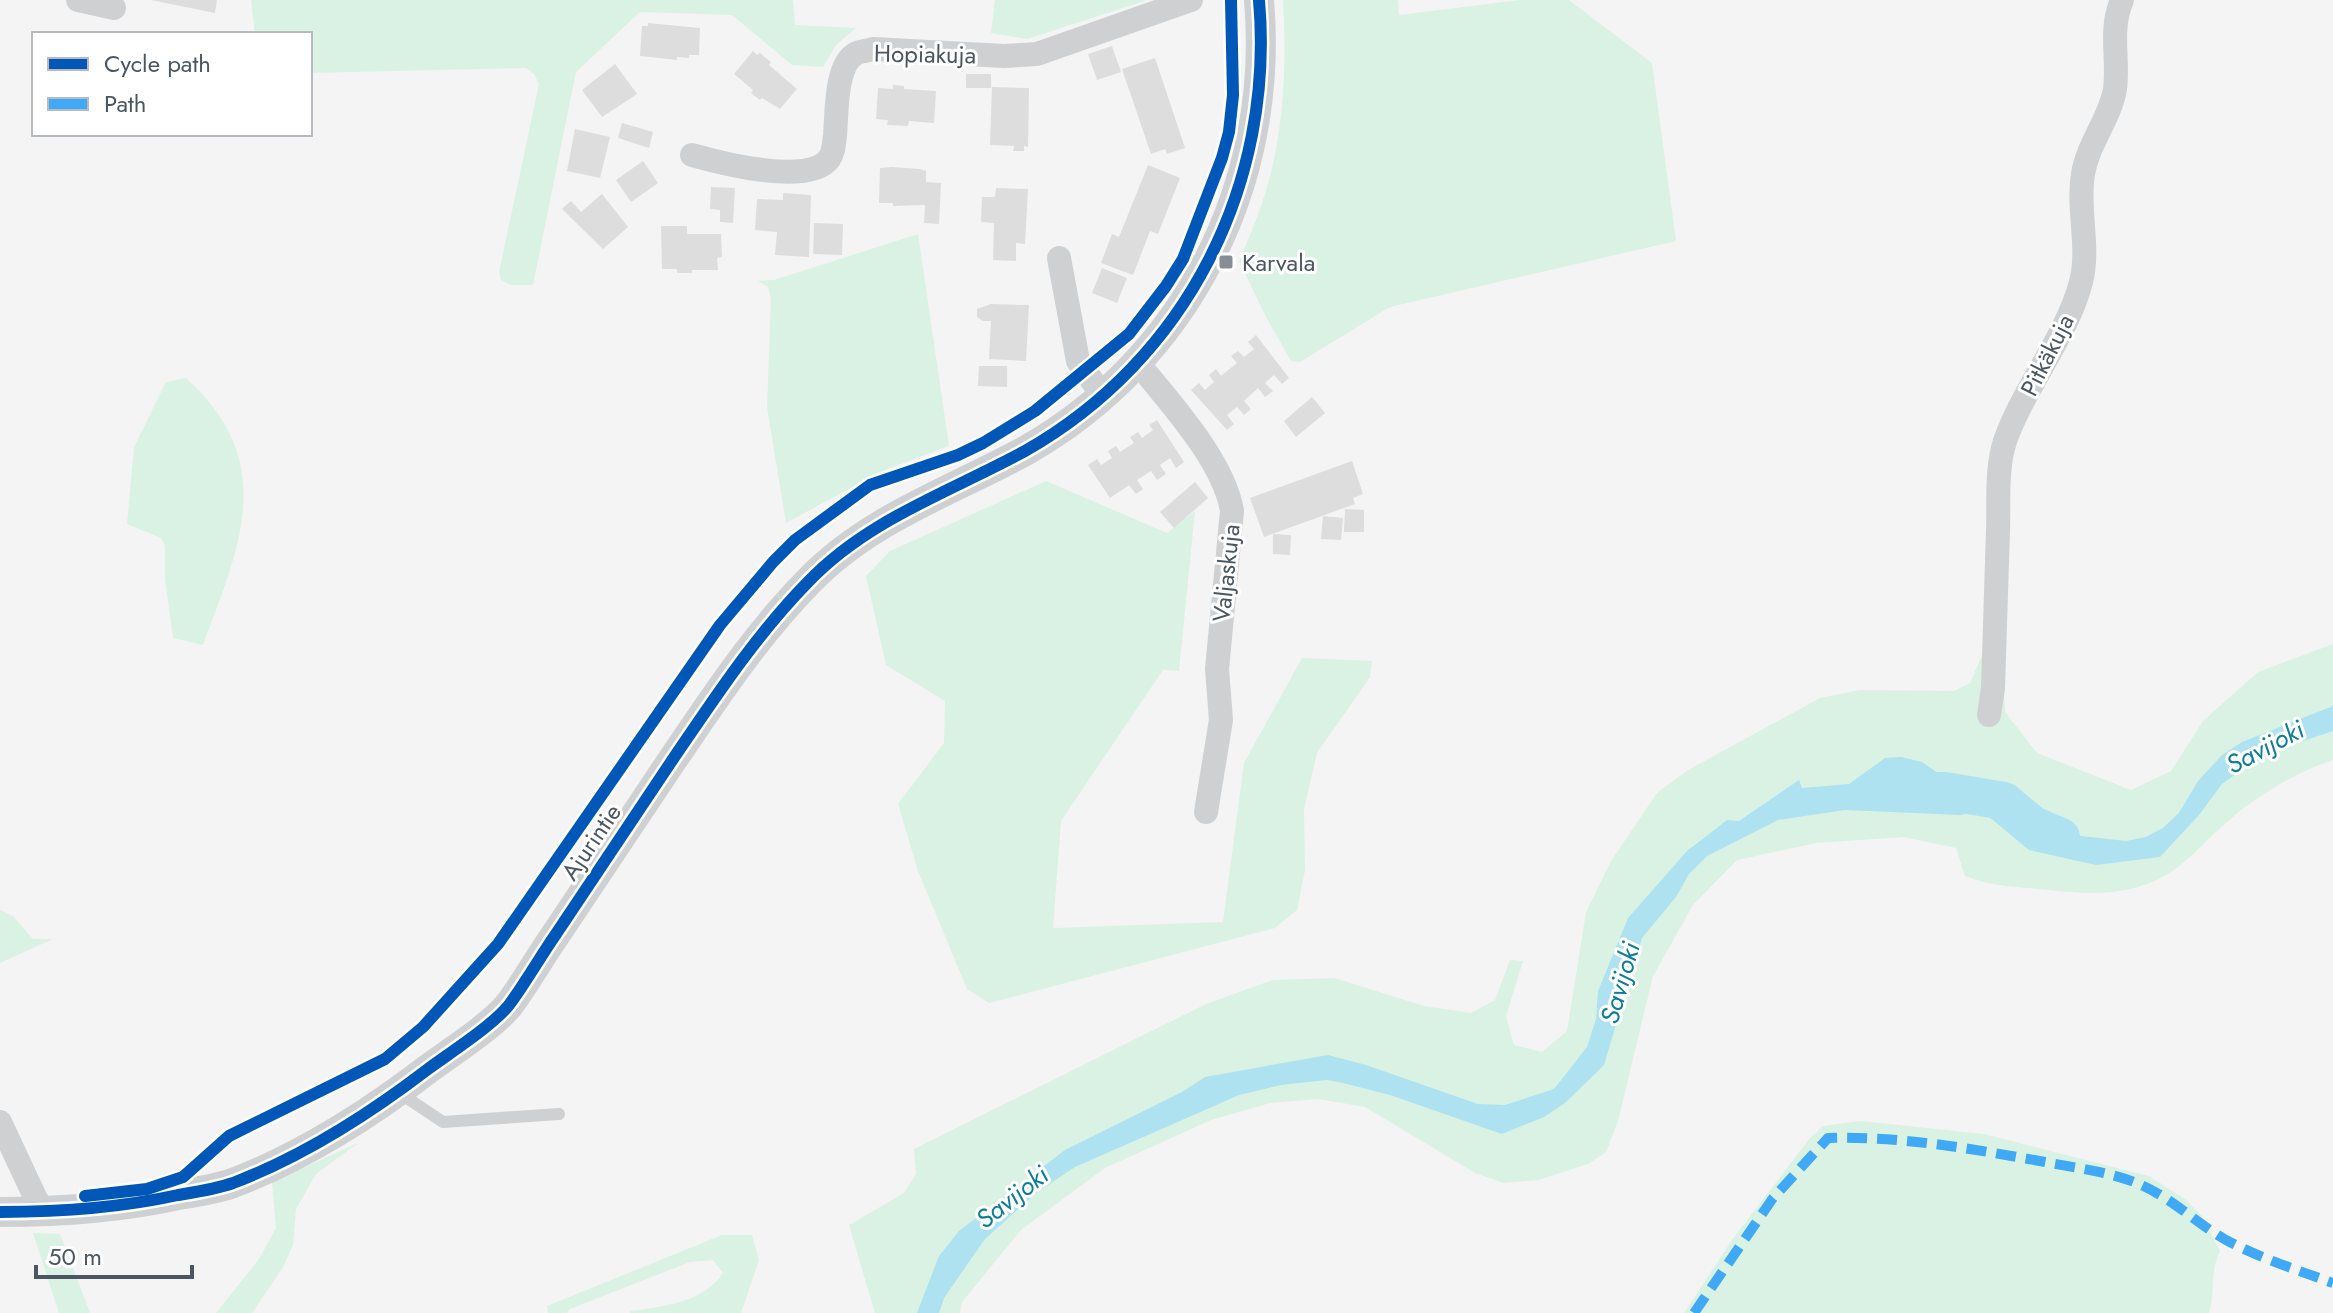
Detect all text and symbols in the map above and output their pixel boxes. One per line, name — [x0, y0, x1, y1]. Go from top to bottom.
legend — [32, 32, 312, 136]
street label: Hopiakuja — [874, 36, 976, 72]
text: Cycle path — [104, 46, 211, 81]
text: Path — [104, 86, 146, 121]
place label: Karvala — [1242, 245, 1315, 280]
marker: Karvala — [1217, 253, 1235, 271]
street label: Pitkäkuja — [2011, 308, 2083, 402]
street label: Valjaskuja — [1203, 522, 1249, 624]
water label: Savijoki — [2219, 710, 2311, 783]
street label: Ajurintie — [552, 797, 630, 887]
water label: Savijoki — [1590, 937, 1650, 1028]
water label: Savijoki — [967, 1156, 1057, 1238]
scale bar — [36, 1229, 192, 1279]
text: 50 m — [48, 1239, 102, 1274]

